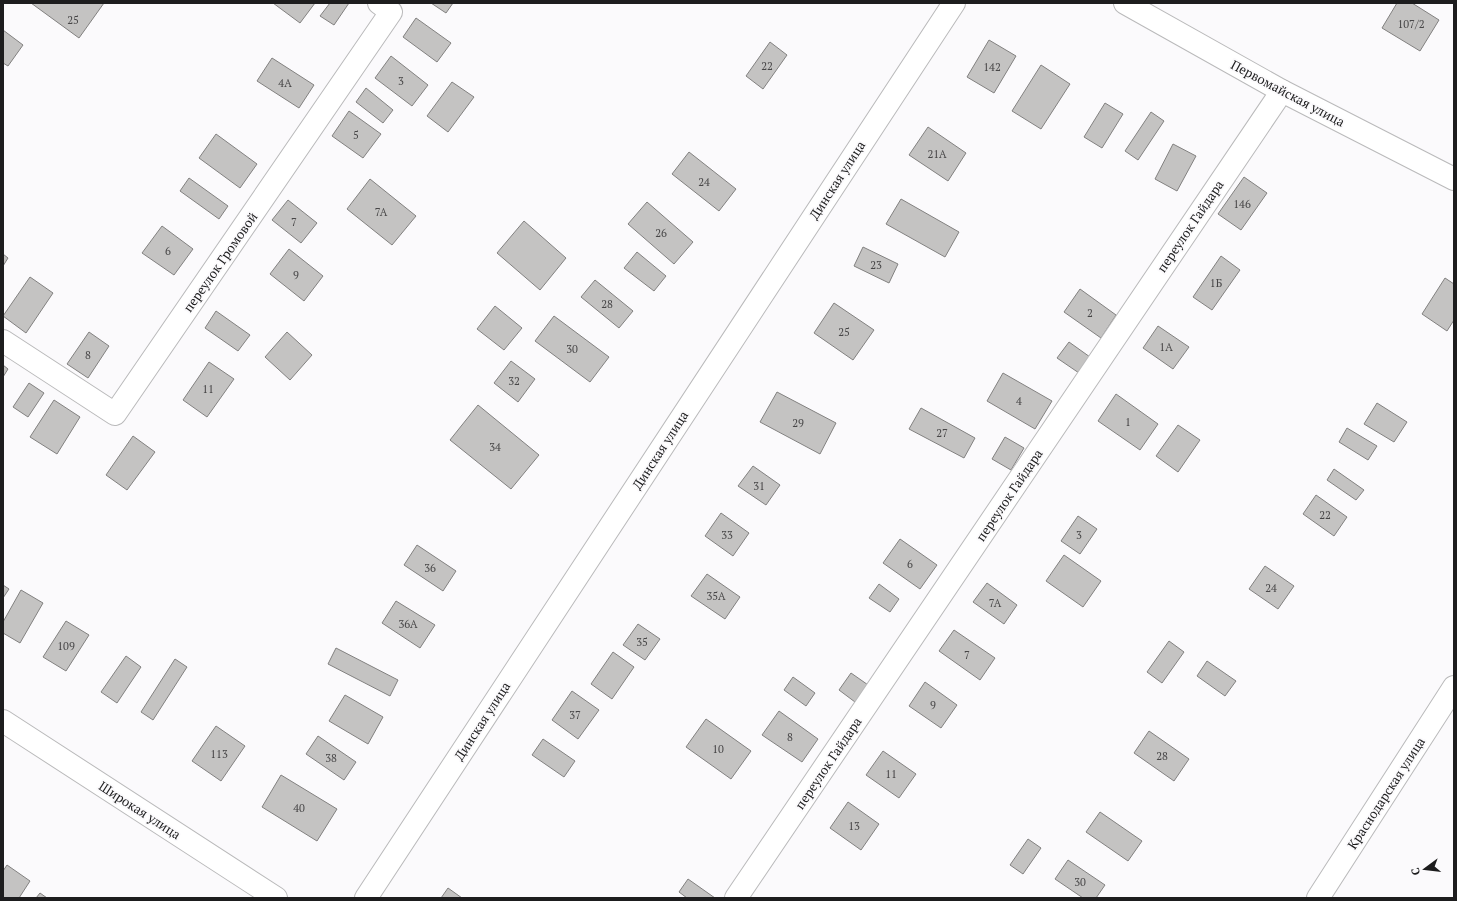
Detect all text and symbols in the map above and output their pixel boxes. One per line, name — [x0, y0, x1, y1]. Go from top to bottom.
house number: 25 — [67, 13, 79, 27]
house number: 107/2 — [1397, 17, 1425, 31]
street label: Первомайская улица — [1228, 55, 1349, 131]
house number: 22 — [761, 59, 773, 73]
house number: 142 — [983, 60, 1001, 74]
house number: 3 — [398, 74, 404, 88]
house number: 4А — [278, 76, 292, 90]
house number: 5 — [353, 128, 359, 142]
street label: Динская улица — [805, 137, 869, 223]
house number: 21А — [927, 147, 947, 161]
house number: 24 — [698, 175, 710, 189]
street label: переулок Гайдара — [1152, 176, 1228, 276]
house number: 146 — [1233, 197, 1251, 211]
house number: 7А — [375, 205, 388, 219]
street label: переулок Громовой — [179, 208, 261, 316]
house number: 7 — [291, 215, 297, 229]
house number: 26 — [655, 226, 667, 240]
house number: 6 — [165, 244, 171, 258]
house number: 23 — [870, 258, 882, 272]
house number: 9 — [293, 268, 299, 282]
house number: 1Б — [1210, 276, 1223, 290]
house number: 28 — [601, 297, 613, 311]
house number: 2 — [1087, 306, 1093, 320]
house number: 25 — [838, 325, 850, 339]
house number: 1А — [1159, 340, 1173, 354]
house number: 30 — [566, 342, 578, 356]
house number: 8 — [85, 348, 91, 362]
house number: 32 — [508, 374, 520, 388]
house number: 11 — [202, 382, 214, 396]
house number: 4 — [1016, 394, 1022, 408]
street label: Динская улица — [628, 407, 692, 493]
house number: 1 — [1125, 415, 1131, 429]
house number: 29 — [792, 416, 804, 430]
house number: 27 — [936, 426, 948, 440]
house number: 34 — [489, 440, 501, 454]
street label: переулок Гайдара — [971, 445, 1047, 545]
house number: 31 — [753, 479, 765, 493]
house number: 22 — [1319, 508, 1331, 522]
house number: 33 — [721, 528, 733, 542]
house number: 3 — [1076, 528, 1082, 542]
house number: 6 — [907, 557, 913, 571]
house number: 36 — [424, 561, 436, 575]
house number: 24 — [1265, 581, 1277, 595]
house number: 35А — [706, 589, 726, 603]
house number: 7А — [989, 596, 1002, 610]
house number: 36А — [398, 617, 418, 631]
house number: 35 — [636, 635, 648, 649]
house number: 109 — [57, 639, 75, 653]
house number: 7 — [964, 648, 970, 662]
street label: Динская улица — [450, 678, 514, 764]
house number: 9 — [930, 698, 936, 712]
house number: 37 — [569, 708, 581, 722]
street label: переулок Гайдара — [790, 713, 866, 813]
house number: 8 — [787, 730, 793, 744]
street label: Краснодарская улица — [1343, 733, 1429, 852]
house number: 10 — [712, 742, 724, 756]
house number: 113 — [210, 747, 228, 761]
house number: 28 — [1156, 749, 1168, 763]
house number: 38 — [325, 751, 337, 765]
house number: 11 — [885, 767, 897, 781]
street label: Широкая улица — [96, 777, 185, 843]
house number: 40 — [293, 801, 305, 815]
house number: 13 — [848, 819, 860, 833]
north arrow — [1405, 849, 1445, 889]
text: С — [1408, 866, 1423, 877]
house number: 30 — [1074, 875, 1086, 889]

